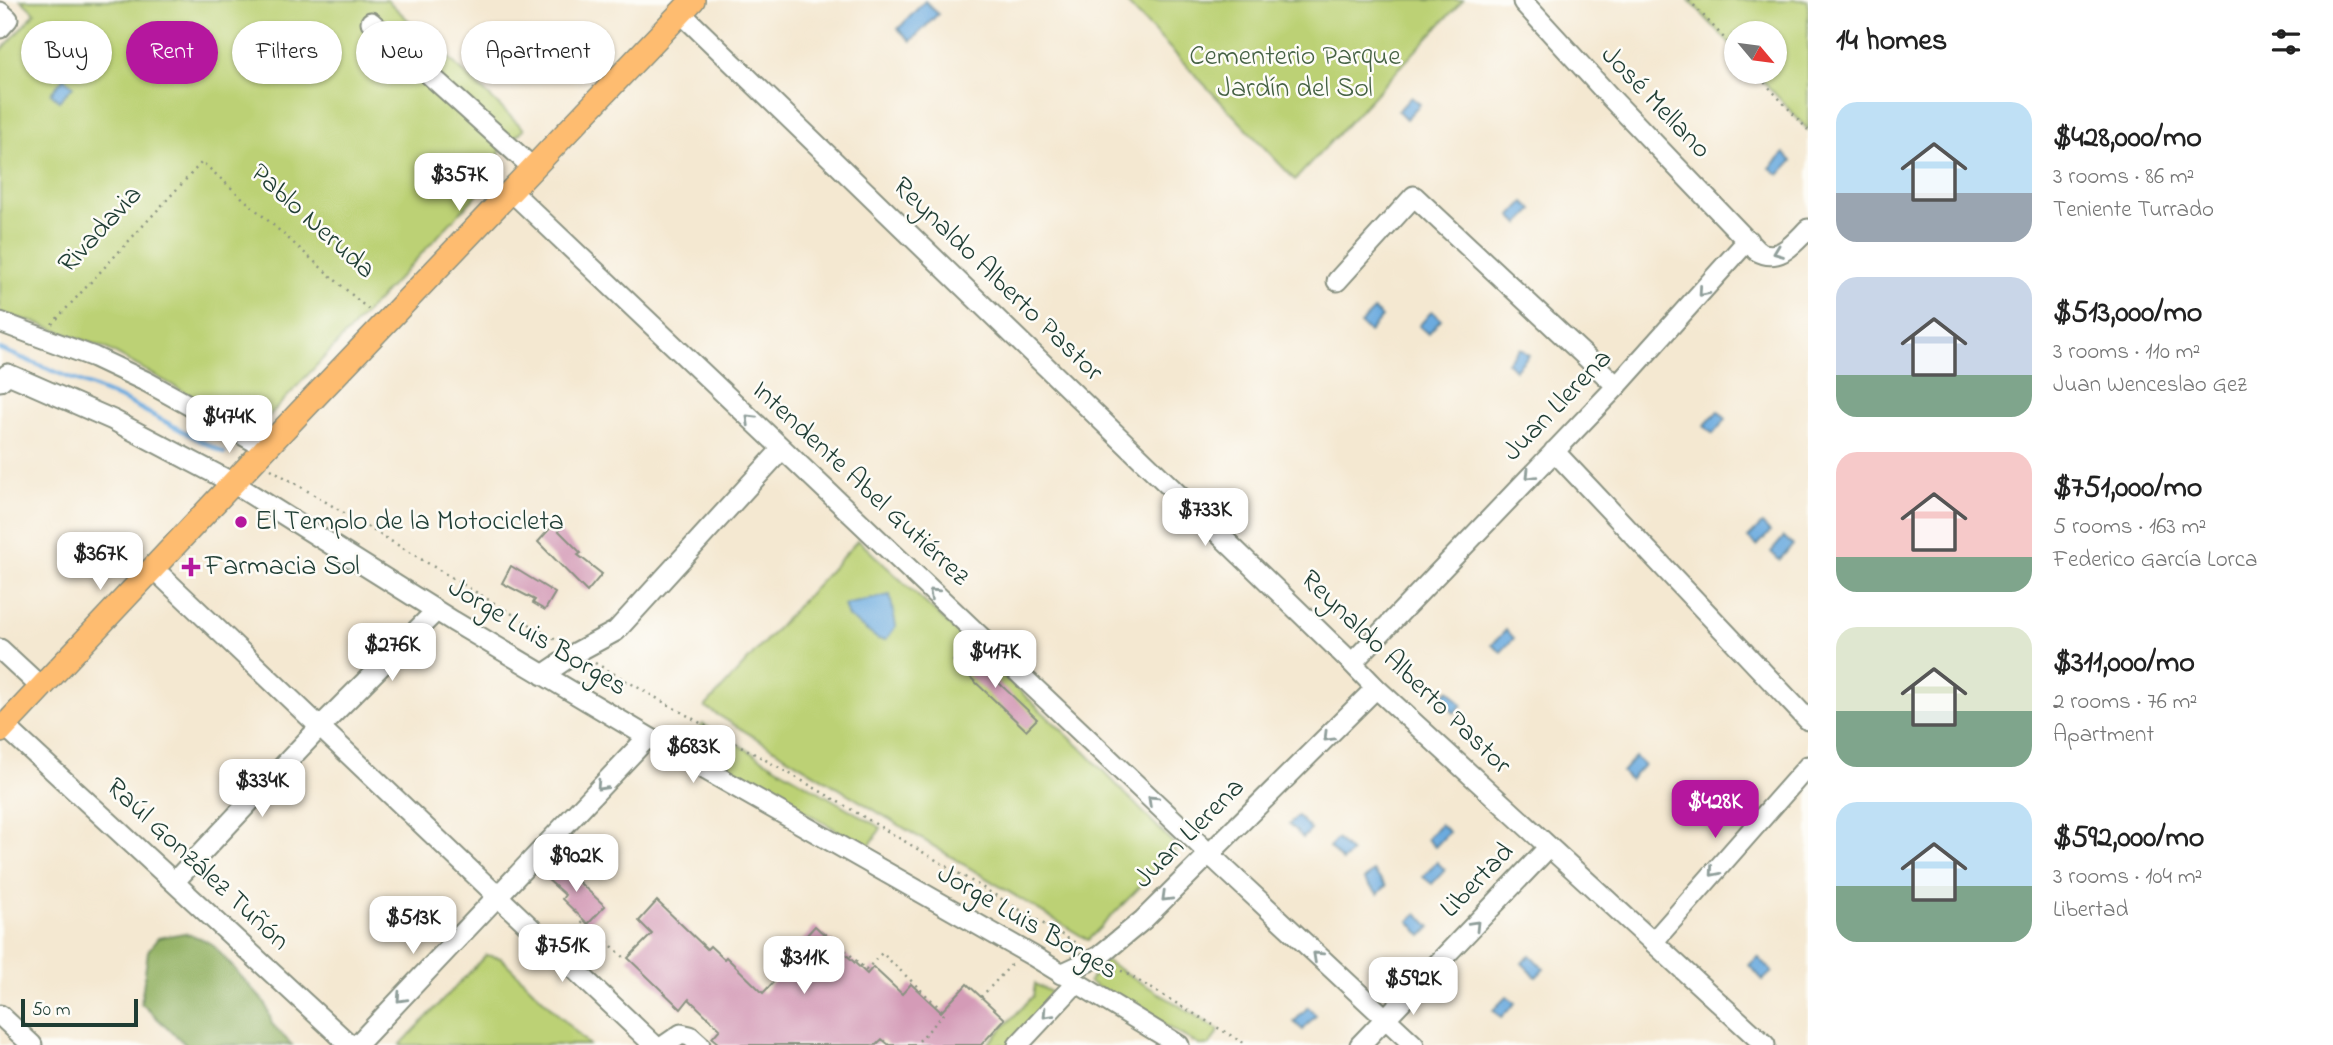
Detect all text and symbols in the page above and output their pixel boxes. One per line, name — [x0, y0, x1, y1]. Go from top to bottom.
text: 14 homes — [1836, 20, 1947, 64]
chip: Buy — [21, 21, 112, 84]
chip: Rent — [126, 21, 218, 84]
chip: Filters — [232, 21, 342, 84]
chip: New — [356, 21, 447, 84]
chip: Apartment — [461, 21, 615, 84]
north arrow — [1724, 21, 1787, 84]
map controls — [1724, 21, 1787, 84]
icon: filters — [2267, 23, 2305, 61]
park label: Cementerio Parque Jardín del Sol — [1189, 37, 1401, 110]
street label: José Mellano — [1590, 37, 1720, 169]
text: $428,000/mo — [2053, 117, 2202, 161]
icon: home — [1892, 130, 1976, 214]
street label: Pablo Neruda — [240, 154, 384, 290]
pin: $357K — [410, 154, 508, 213]
text: $357K — [430, 159, 488, 192]
text: 3 rooms · 86 m² — [2053, 161, 2194, 194]
street label: Reynaldo Alberto Pastor — [882, 168, 1112, 392]
street label: Rivadavia — [49, 176, 153, 284]
text: Teniente Turrado — [2053, 194, 2214, 227]
one-way arrow — [1773, 244, 1785, 258]
one-way arrow — [1699, 283, 1711, 296]
text: $513,000/mo — [2053, 292, 2202, 336]
icon: home — [1892, 305, 1976, 389]
text: 3 rooms · 110 m² — [2053, 336, 2200, 369]
street label: Juan Llerena — [1493, 340, 1623, 472]
text: Juan Wenceslao Gez — [2053, 369, 2247, 402]
street label: Intendente Abel Gutiérrez — [742, 372, 979, 597]
pin: $474K — [180, 396, 278, 455]
text: $474K — [202, 401, 256, 434]
one-way arrow — [746, 415, 759, 428]
one-way arrow — [1526, 467, 1539, 480]
text: $751,000/mo — [2053, 467, 2202, 511]
icon: home — [1892, 480, 1976, 564]
pin: $733K — [1156, 489, 1254, 548]
text: $733K — [1178, 494, 1232, 527]
place label: El Templo de la Motocicleta — [255, 502, 564, 543]
text: 5 rooms · 163 m² — [2053, 511, 2206, 544]
marker: El Templo de la Motocicleta — [233, 514, 249, 530]
pin: $367K — [51, 532, 149, 592]
text: $367K — [73, 538, 127, 571]
text: Federico García Lorca — [2053, 544, 2257, 577]
place label: Farmacia Sol — [204, 547, 360, 588]
marker: Farmacia Sol — [183, 559, 199, 575]
street label: Reynaldo Alberto Pastor — [1290, 561, 1520, 785]
street label: Jorge Luis Borges — [439, 568, 635, 708]
one-way arrow — [928, 588, 941, 601]
pin: $276K — [343, 624, 441, 683]
text: $276K — [364, 629, 420, 662]
pin: $417K — [946, 630, 1044, 690]
text: $417K — [969, 636, 1021, 669]
text: $311,000/mo — [2053, 642, 2195, 686]
icon: home — [1892, 655, 1976, 739]
text: 2 rooms · 76 m² — [2053, 686, 2197, 719]
text: Apartment — [2053, 719, 2154, 752]
pin: $683K — [644, 726, 742, 785]
one-way arrow — [1323, 728, 1336, 741]
text: $683K — [666, 731, 720, 764]
pin: $334K — [213, 760, 311, 819]
text: $334K — [235, 765, 289, 798]
street label: Raúl González Tuñón — [96, 769, 298, 961]
street label: Juan Llerena — [1125, 769, 1255, 899]
one-way arrow — [597, 778, 609, 791]
pin: $428K — [1666, 780, 1764, 840]
text: $428K — [1688, 786, 1742, 819]
one-way arrow — [1147, 795, 1160, 808]
text: $592,000/mo — [2053, 817, 2204, 861]
icon: home — [1892, 830, 1976, 914]
pin: $902K — [527, 834, 625, 894]
street label: Libertad — [1431, 834, 1525, 928]
text: $902K — [549, 840, 603, 873]
street label: Jorge Luis Borges — [929, 854, 1125, 992]
text: 3 rooms · 104 m² — [2053, 861, 2202, 894]
one-way arrow — [1710, 864, 1722, 877]
one-way arrow — [1161, 888, 1174, 901]
text: Libertad — [2053, 894, 2128, 927]
pin: $513K — [364, 897, 462, 956]
text: $513K — [385, 902, 441, 935]
one-way arrow — [1467, 920, 1479, 933]
pin: $751K — [513, 925, 611, 984]
text: $751K — [534, 930, 590, 963]
pin: $311K — [755, 936, 853, 996]
text: $311K — [779, 942, 829, 975]
one-way arrow — [1312, 951, 1325, 964]
pin: $592K — [1364, 958, 1462, 1017]
text: $592K — [1385, 963, 1441, 996]
one-way arrow — [396, 990, 409, 1003]
scale bar — [21, 996, 138, 1028]
text: 50 m — [32, 997, 71, 1024]
one-way arrow — [1043, 1006, 1055, 1019]

